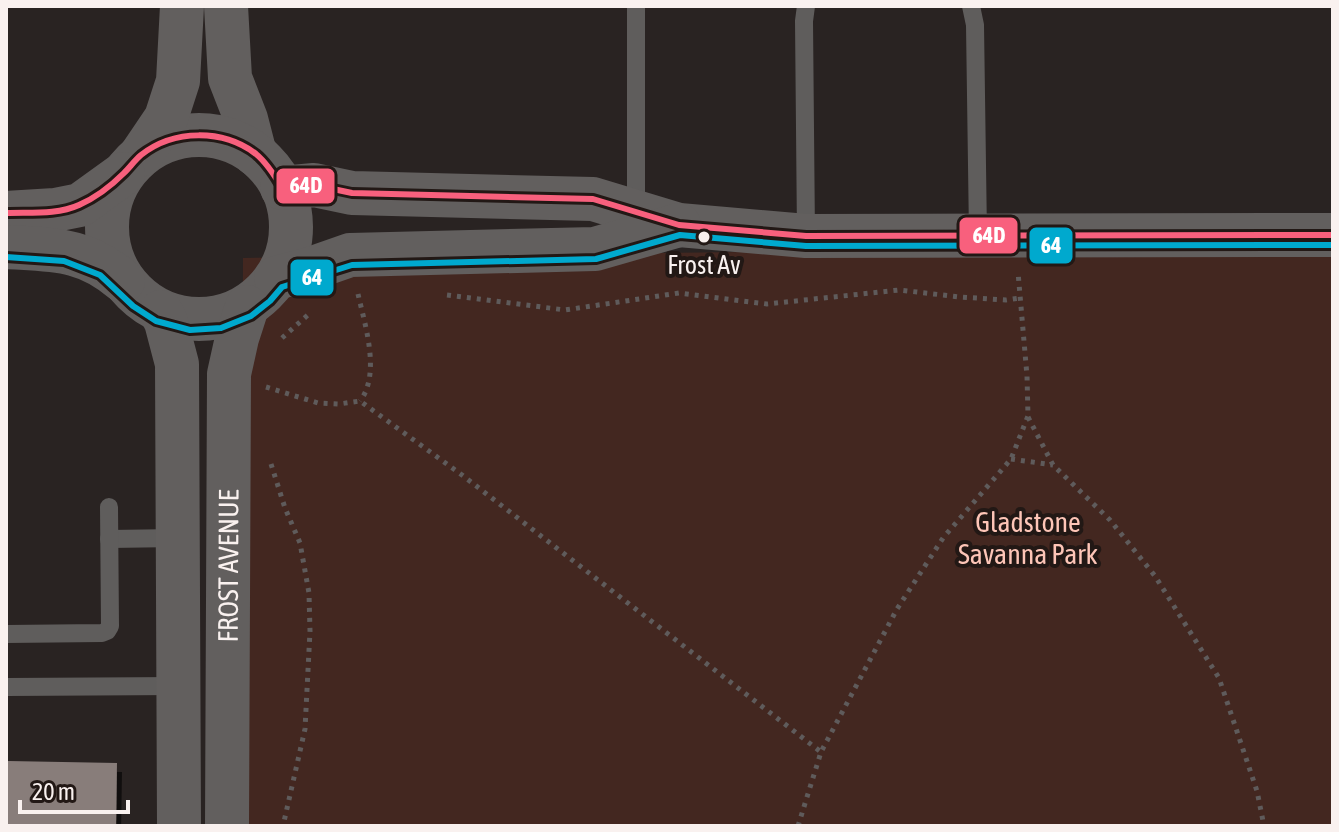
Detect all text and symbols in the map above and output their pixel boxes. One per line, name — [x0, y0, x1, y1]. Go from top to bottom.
line badge: 64D — [275, 167, 336, 205]
text: 64D — [289, 172, 323, 198]
line badge: 64D — [958, 216, 1019, 255]
text: 64D — [972, 222, 1006, 248]
line badge: 64 — [1028, 226, 1074, 265]
marker: Frost Av — [696, 229, 712, 245]
text: 64 — [1041, 232, 1061, 258]
place label: Frost Av — [667, 250, 741, 280]
line badge: 64 — [289, 258, 335, 297]
text: 64 — [302, 264, 322, 290]
street label: FROST AVENUE — [212, 489, 244, 643]
park label: Gladstone Savanna Park — [958, 506, 1098, 570]
scale bar — [20, 764, 128, 814]
text: 20 m — [32, 778, 75, 805]

